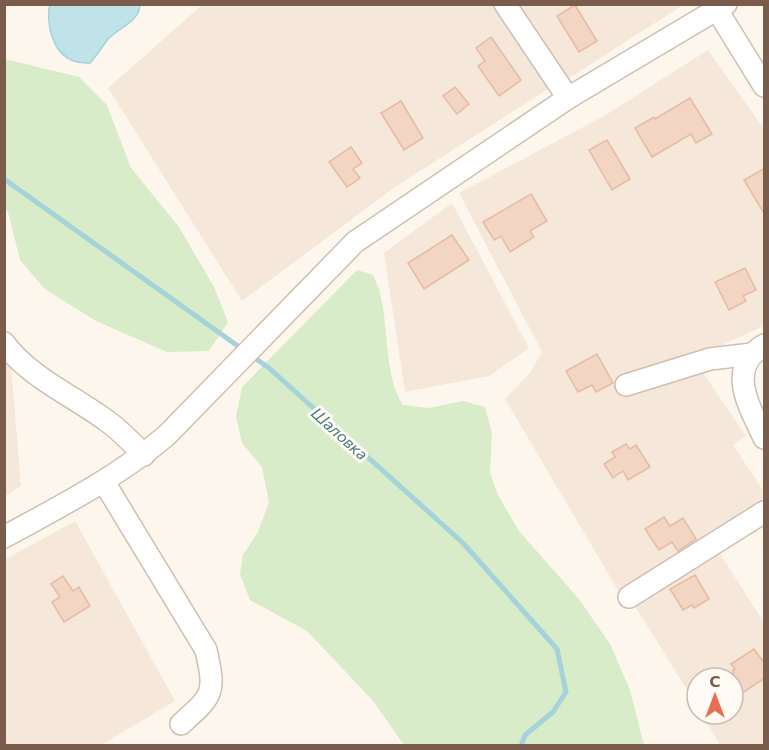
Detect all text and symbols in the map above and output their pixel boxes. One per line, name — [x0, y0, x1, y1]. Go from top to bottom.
water label: Шаловка — [308, 403, 372, 463]
north arrow — [685, 666, 745, 726]
text: С — [710, 671, 721, 690]

